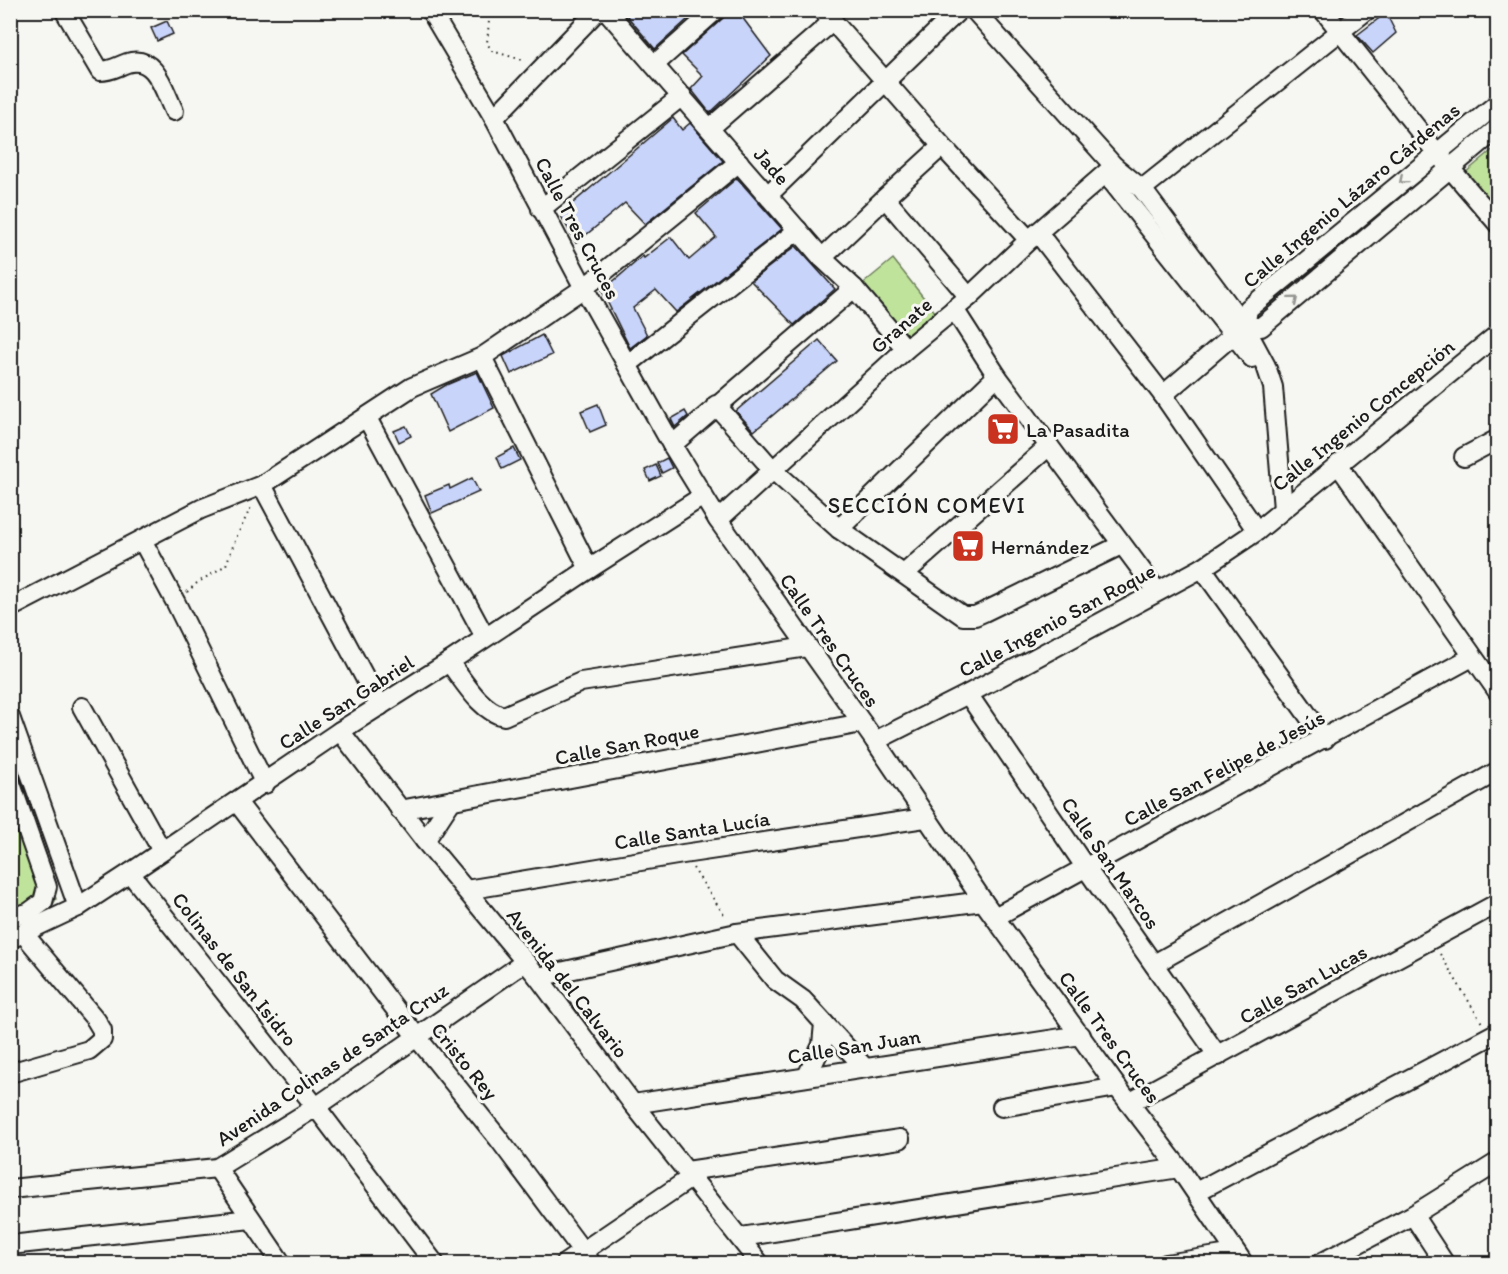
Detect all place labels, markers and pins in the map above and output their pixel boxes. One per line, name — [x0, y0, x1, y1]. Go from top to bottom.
supermarket icon: La Pasadita — [985, 411, 1021, 447]
place label: La Pasadita — [1026, 417, 1130, 442]
supermarket icon: Hernández — [950, 528, 986, 564]
place label: Hernández — [991, 534, 1089, 559]

